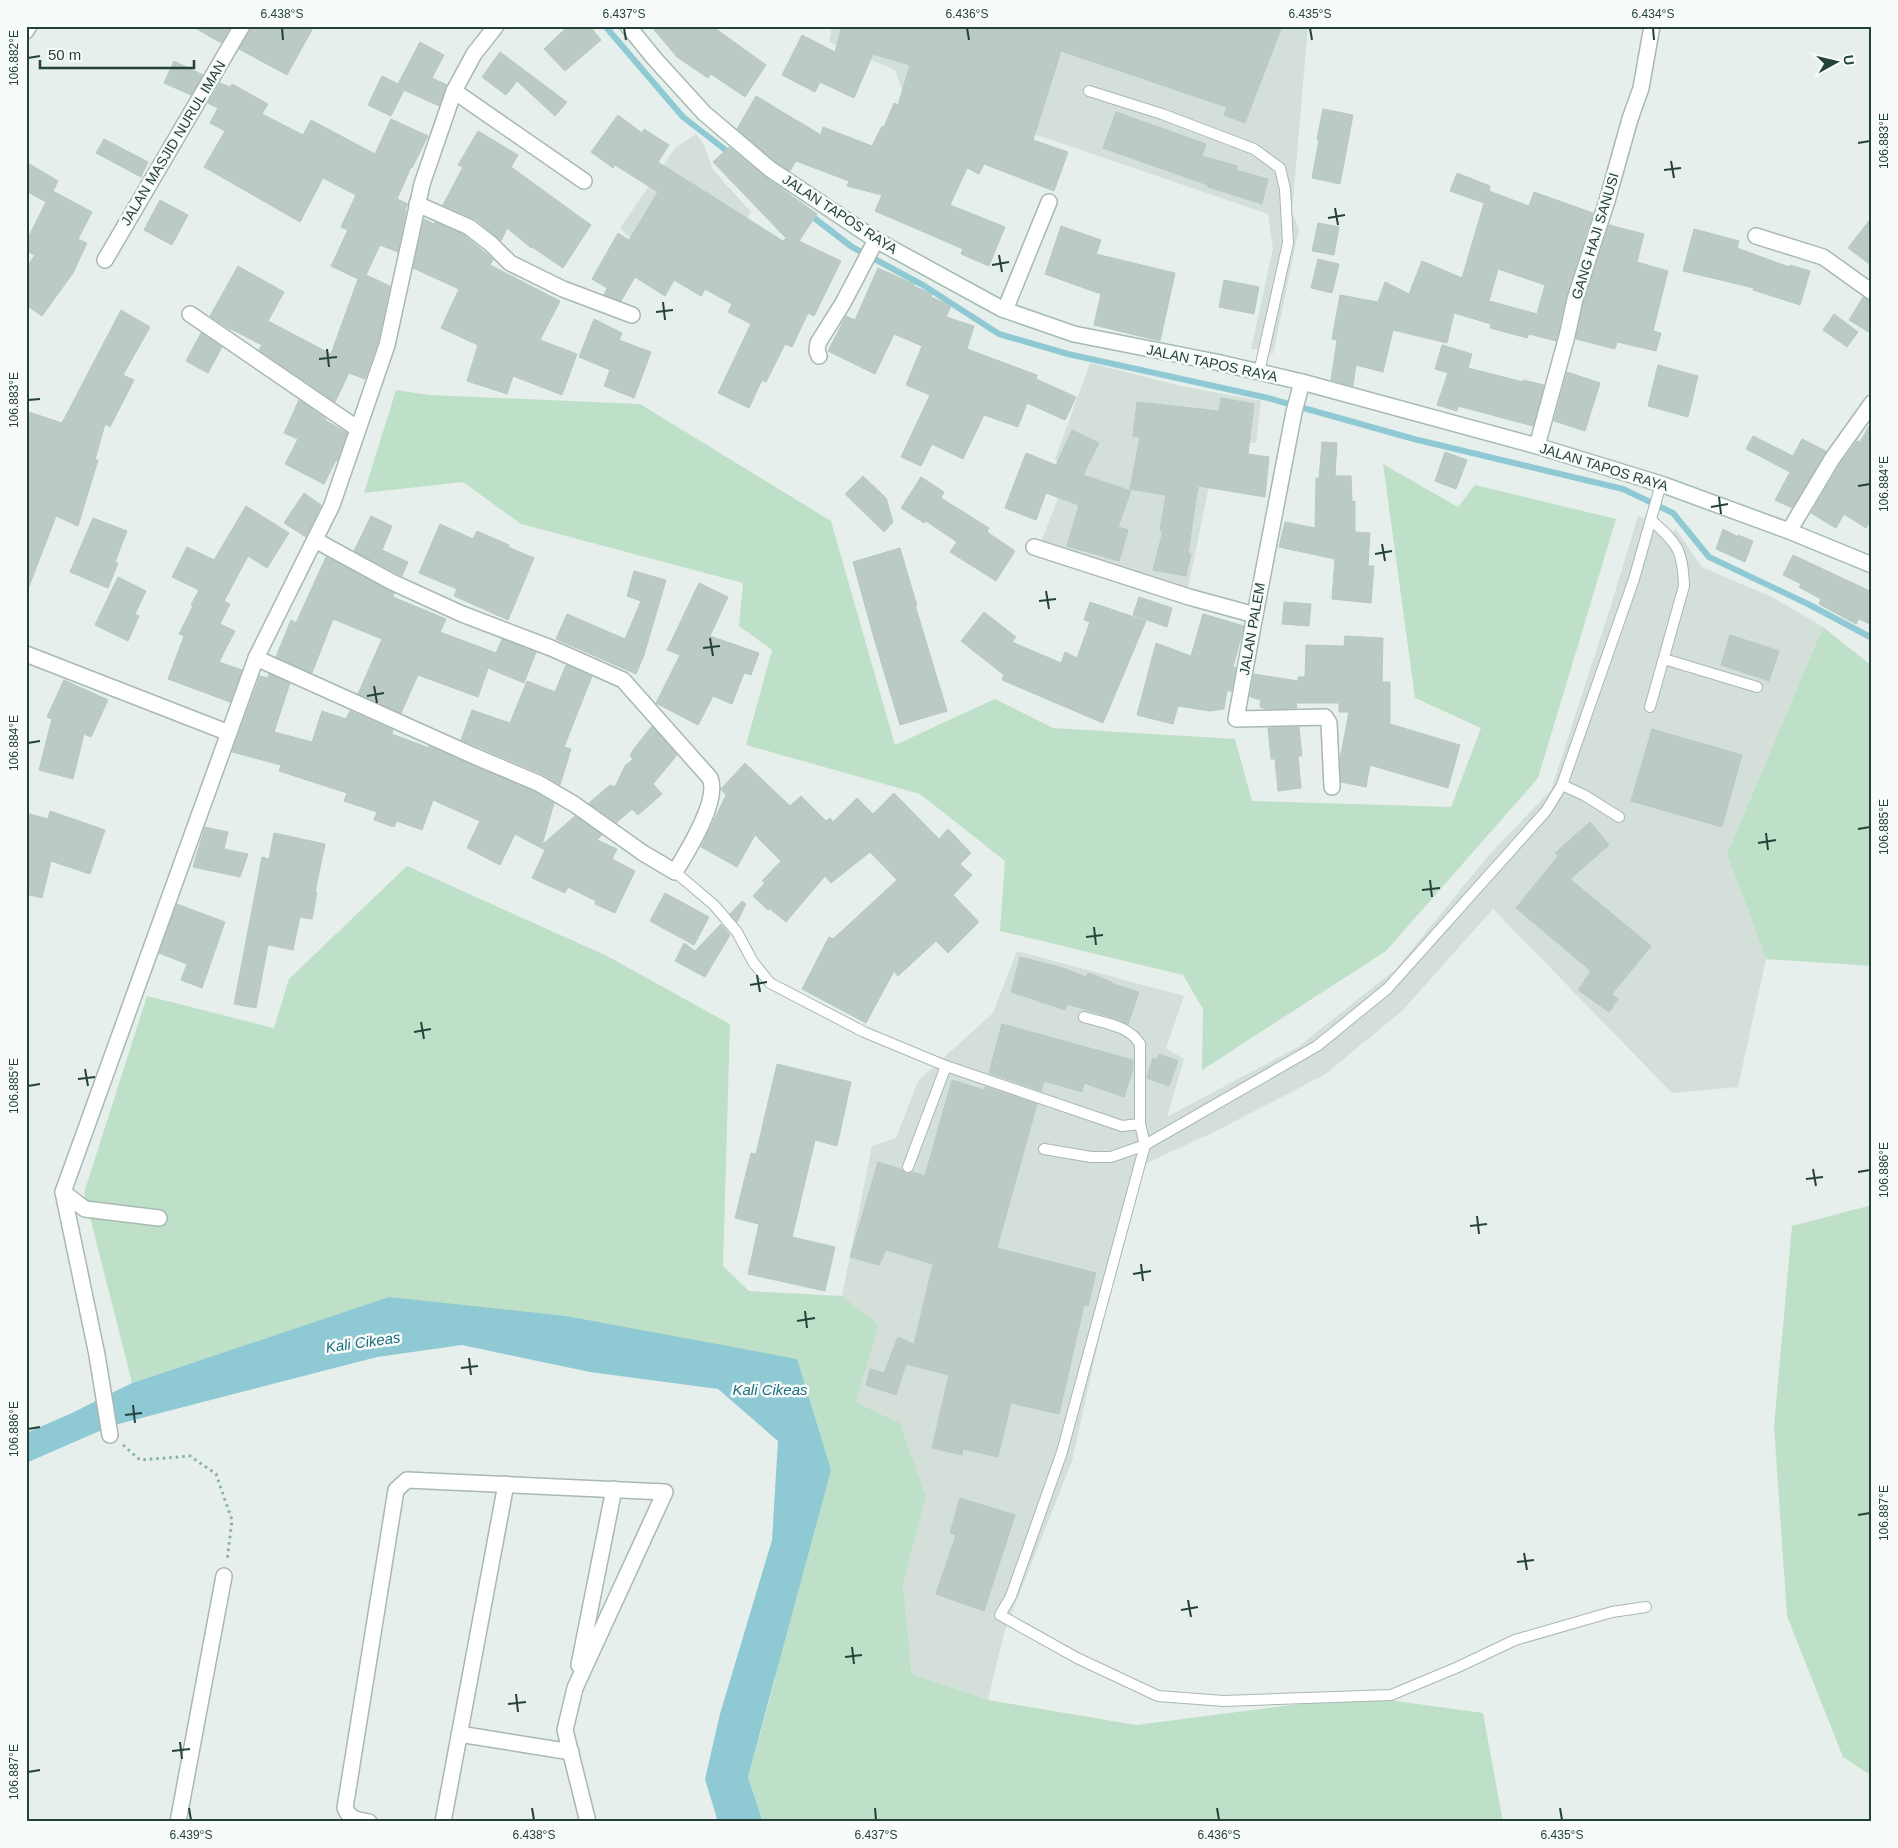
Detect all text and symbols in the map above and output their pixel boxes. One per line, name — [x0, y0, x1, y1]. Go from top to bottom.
text: 6.438°S — [261, 7, 303, 21]
text: 6.437°S — [603, 7, 645, 21]
text: 6.436°S — [946, 7, 988, 21]
text: 6.435°S — [1289, 7, 1331, 21]
text: 6.434°S — [1632, 7, 1674, 21]
text: 106.882°E — [7, 30, 21, 86]
scale bar — [40, 38, 194, 70]
north arrow — [1810, 38, 1860, 88]
text: 50 m — [48, 46, 81, 63]
text: U — [1840, 54, 1858, 66]
street label: JALAN MASJID NURUL IMAN — [117, 58, 229, 228]
text: 106.883°E — [1877, 113, 1891, 169]
street label: JALAN TAPOS RAYA — [780, 171, 901, 257]
street label: GANG HAJI SANUSI — [1568, 171, 1622, 301]
street label: JALAN TAPOS RAYA — [1145, 341, 1280, 385]
text: 106.883°E — [7, 372, 21, 428]
street label: JALAN TAPOS RAYA — [1538, 440, 1671, 494]
text: 106.884°E — [1877, 456, 1891, 512]
street label: JALAN PALEM — [1236, 581, 1268, 677]
text: 106.884°E — [7, 715, 21, 771]
text: 106.885°E — [1877, 799, 1891, 855]
text: 106.885°E — [7, 1058, 21, 1114]
text: 106.886°E — [1877, 1142, 1891, 1198]
water label: Kali Cikeas — [325, 1328, 402, 1356]
water label: Kali Cikeas — [732, 1381, 808, 1398]
text: 106.886°E — [7, 1401, 21, 1457]
text: 106.887°E — [1877, 1485, 1891, 1541]
text: 106.887°E — [7, 1744, 21, 1800]
text: 6.439°S — [170, 1828, 212, 1842]
text: 6.438°S — [513, 1828, 555, 1842]
text: 6.437°S — [855, 1828, 897, 1842]
text: 6.436°S — [1198, 1828, 1240, 1842]
text: 6.435°S — [1541, 1828, 1583, 1842]

